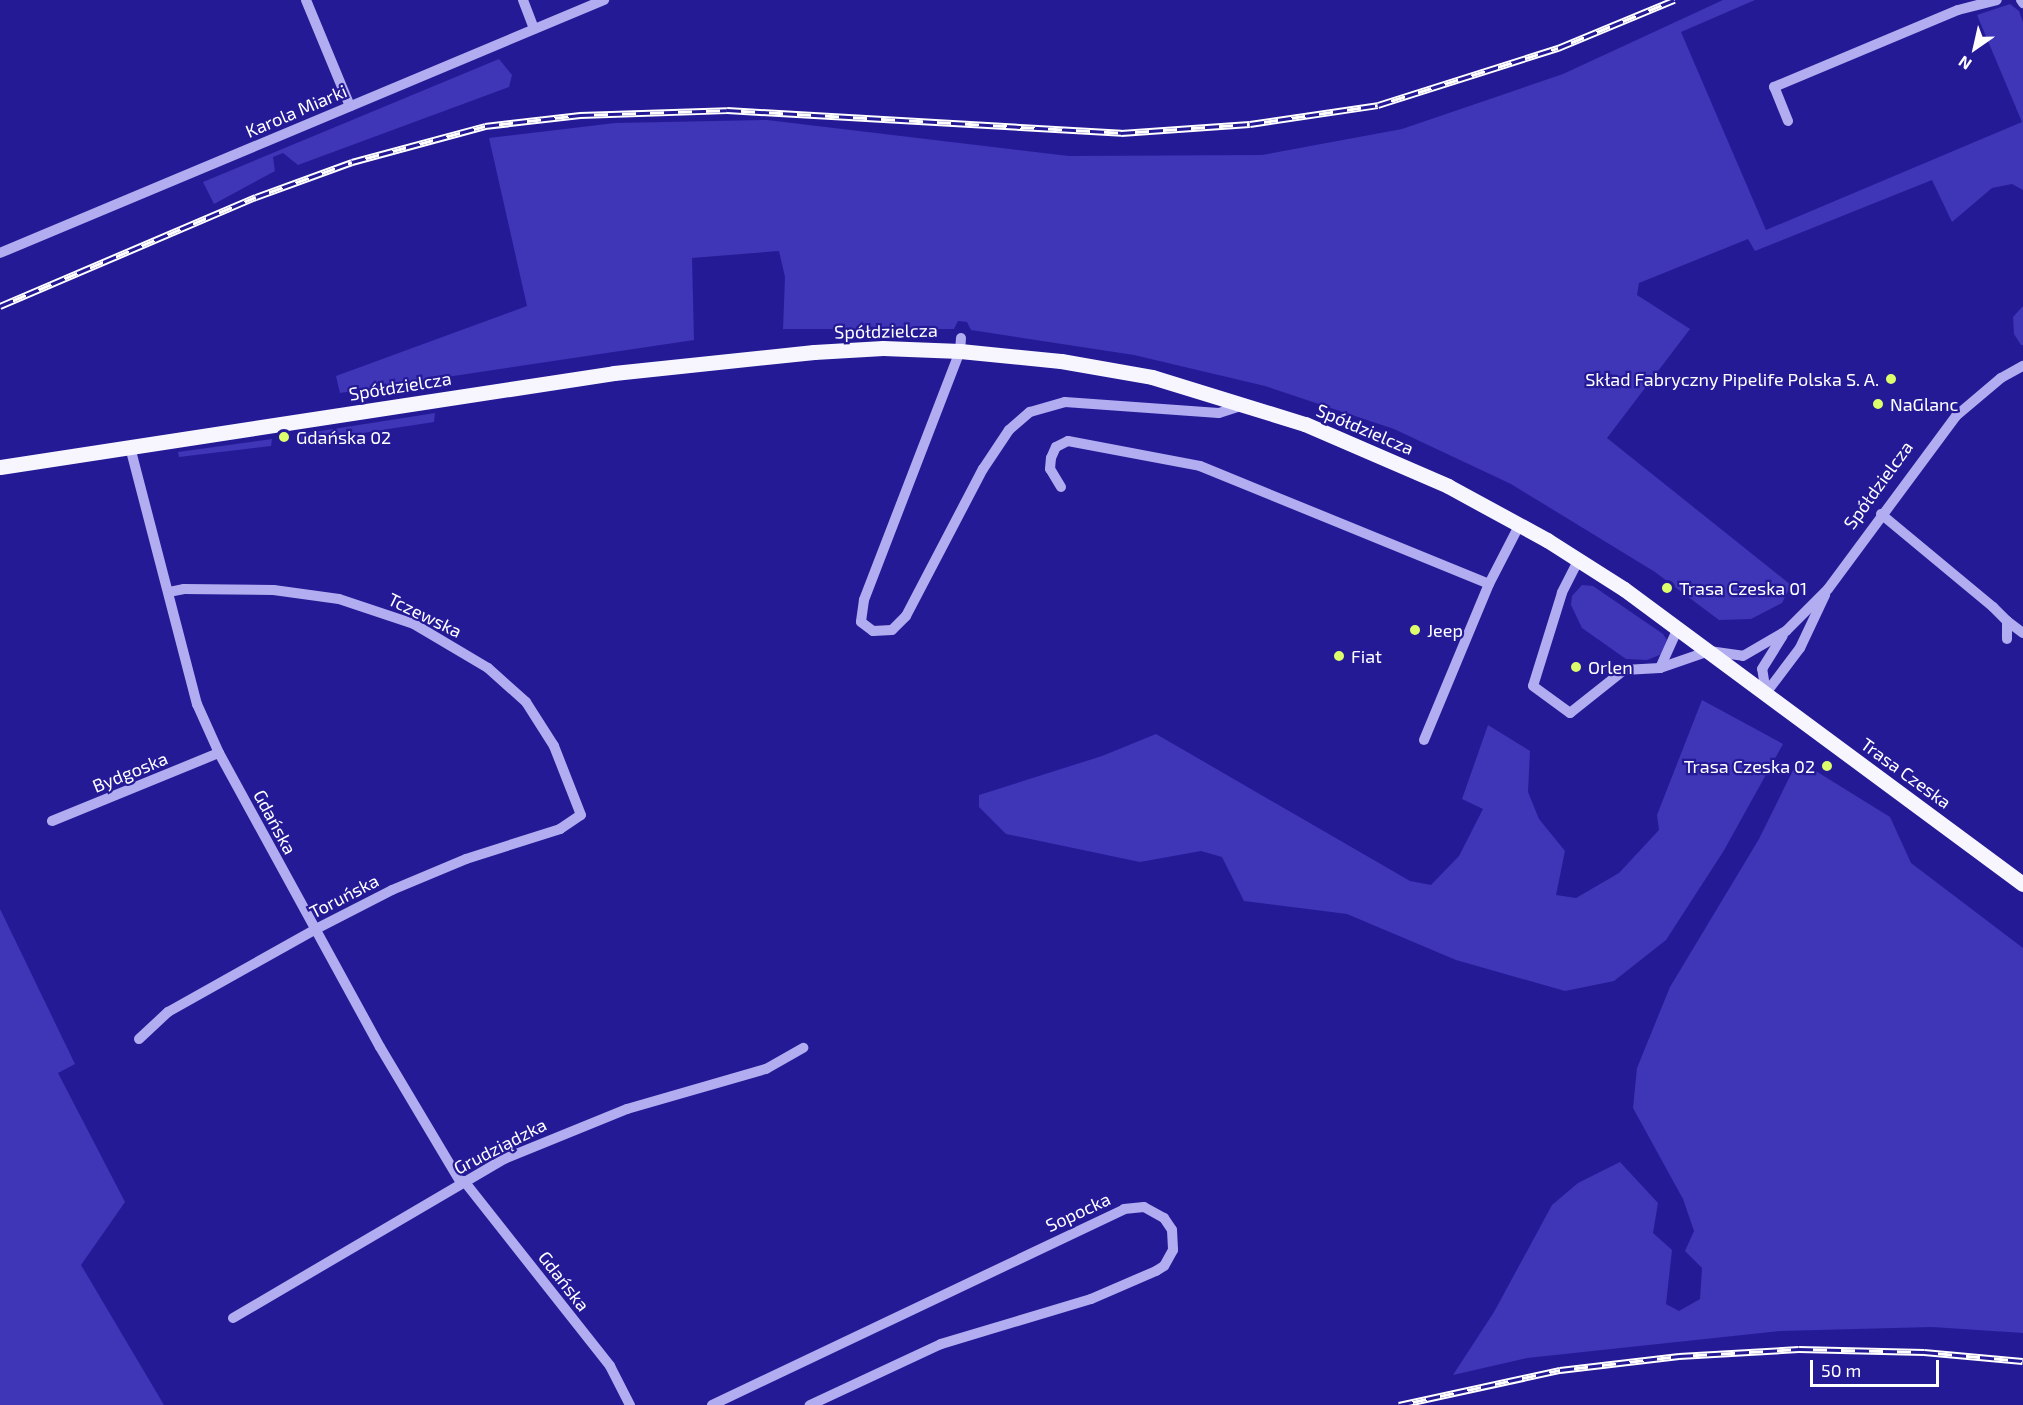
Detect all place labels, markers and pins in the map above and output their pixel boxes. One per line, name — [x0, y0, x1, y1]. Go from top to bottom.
place label: Skład Fabryczny Pipelife Polska S. A. — [1584, 368, 1879, 390]
marker: Skład Fabryczny Pipelife Polska S. A. — [1884, 372, 1898, 386]
place label: NaGlanc — [1890, 393, 1958, 415]
marker: NaGlanc — [1871, 397, 1885, 411]
place label: Gdańska 02 — [296, 426, 391, 448]
marker: Gdańska 02 — [277, 430, 291, 444]
place label: Trasa Czeska 01 — [1679, 577, 1807, 599]
marker: Trasa Czeska 01 — [1660, 581, 1674, 595]
place label: Jeep — [1427, 619, 1463, 641]
marker: Jeep — [1408, 623, 1422, 637]
place label: Fiat — [1351, 645, 1382, 667]
marker: Fiat — [1332, 649, 1346, 663]
place label: Orlen — [1588, 656, 1633, 678]
marker: Orlen — [1569, 660, 1583, 674]
place label: Trasa Czeska 02 — [1684, 755, 1815, 777]
marker: Trasa Czeska 02 — [1820, 759, 1834, 773]

